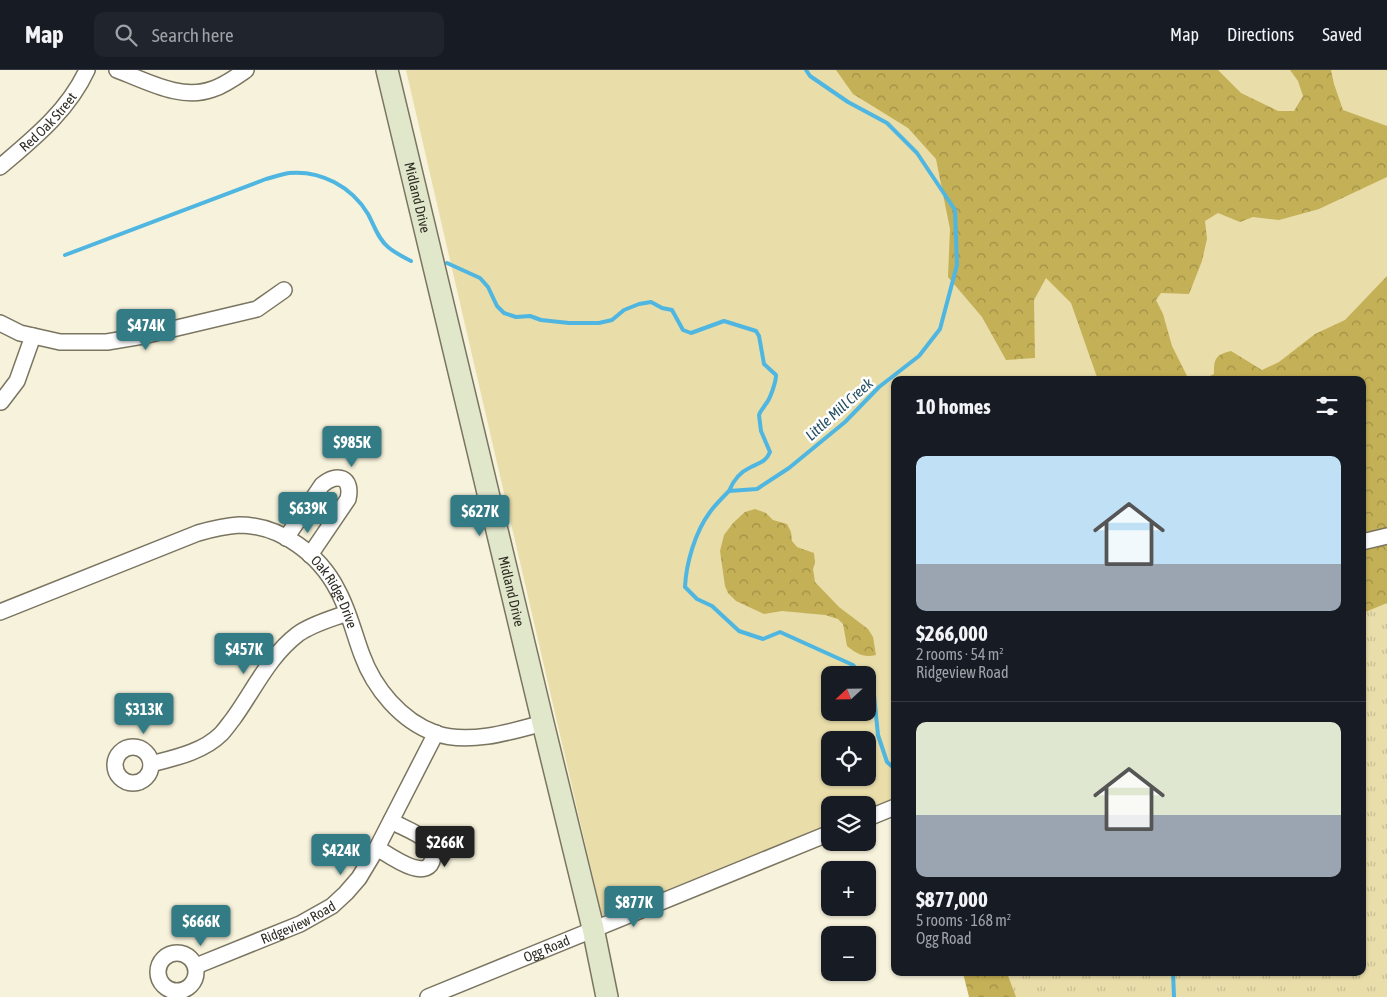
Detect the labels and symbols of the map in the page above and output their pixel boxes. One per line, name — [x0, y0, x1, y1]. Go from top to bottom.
street label: Red Oak Street — [16, 89, 80, 155]
street label: Midland Drive — [401, 161, 434, 234]
pin: $474K — [111, 308, 181, 351]
water label: Little Mill Creek — [802, 374, 876, 444]
pin: $985K — [317, 426, 387, 468]
pin: $639K — [273, 492, 343, 534]
pin: $627K — [445, 494, 515, 537]
street label: Oak Ridge Drive — [308, 552, 360, 630]
street label: Midland Drive — [495, 554, 528, 628]
pin: $457K — [209, 632, 279, 675]
north arrow — [821, 666, 876, 721]
pin: $313K — [109, 692, 179, 735]
pin: $266K — [410, 826, 480, 868]
pin: $424K — [306, 834, 376, 876]
pin: $877K — [599, 886, 669, 928]
street label: Ridgeview Road — [258, 898, 338, 947]
pin: $666K — [166, 904, 236, 947]
street label: Ogg Road — [521, 932, 572, 965]

